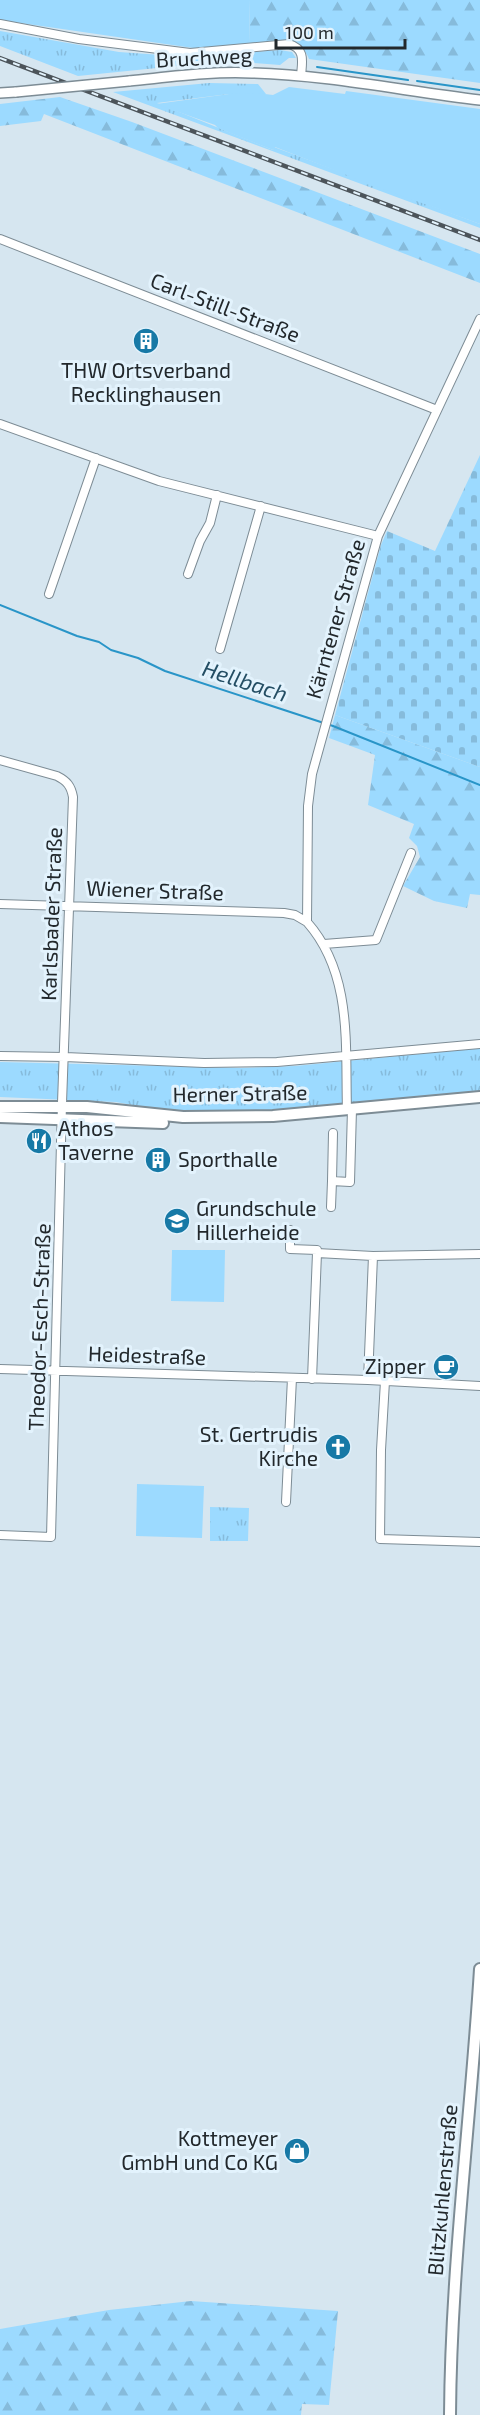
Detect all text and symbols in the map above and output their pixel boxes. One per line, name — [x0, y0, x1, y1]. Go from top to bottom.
scale bar — [276, 12, 405, 50]
text: 100 m — [285, 21, 334, 43]
street label: Bruchweg — [155, 41, 253, 72]
street label: Carl-Still-Straße — [147, 267, 304, 347]
building icon: THW Ortsverband Recklinghausen — [131, 326, 161, 356]
place label: THW Ortsverband Recklinghausen — [61, 357, 231, 406]
street label: Kärntener Straße — [300, 536, 369, 701]
water label: Hellbach — [199, 654, 291, 706]
street label: Karlsbader Straße — [35, 827, 66, 1001]
street label: Wiener Straße — [86, 875, 224, 904]
street label: Herner Straße — [172, 1079, 308, 1106]
place label: Athos Taverne — [58, 1115, 134, 1164]
restaurant icon: Athos Taverne — [24, 1126, 54, 1156]
building icon: Sporthalle — [143, 1145, 173, 1175]
place label: Sporthalle — [178, 1146, 278, 1171]
place label: Grundschule Hillerheide — [196, 1195, 316, 1244]
school or university icon: Grundschule Hillerheide — [162, 1206, 192, 1236]
street label: Theodor-Esch-Straße — [22, 1223, 55, 1431]
street label: Heidestraße — [88, 1340, 206, 1369]
cafe icon: Zipper — [431, 1352, 461, 1382]
place label: Zipper — [365, 1353, 427, 1378]
place label: St. Gertrudis Kirche — [200, 1421, 318, 1470]
church icon: St. Gertrudis Kirche — [323, 1432, 353, 1462]
street label: Blitzkuhlenstraße — [422, 2103, 461, 2277]
place label: Kottmeyer GmbH und Co KG — [121, 2125, 279, 2174]
shop icon: Kottmeyer GmbH und Co KG — [282, 2136, 312, 2166]

